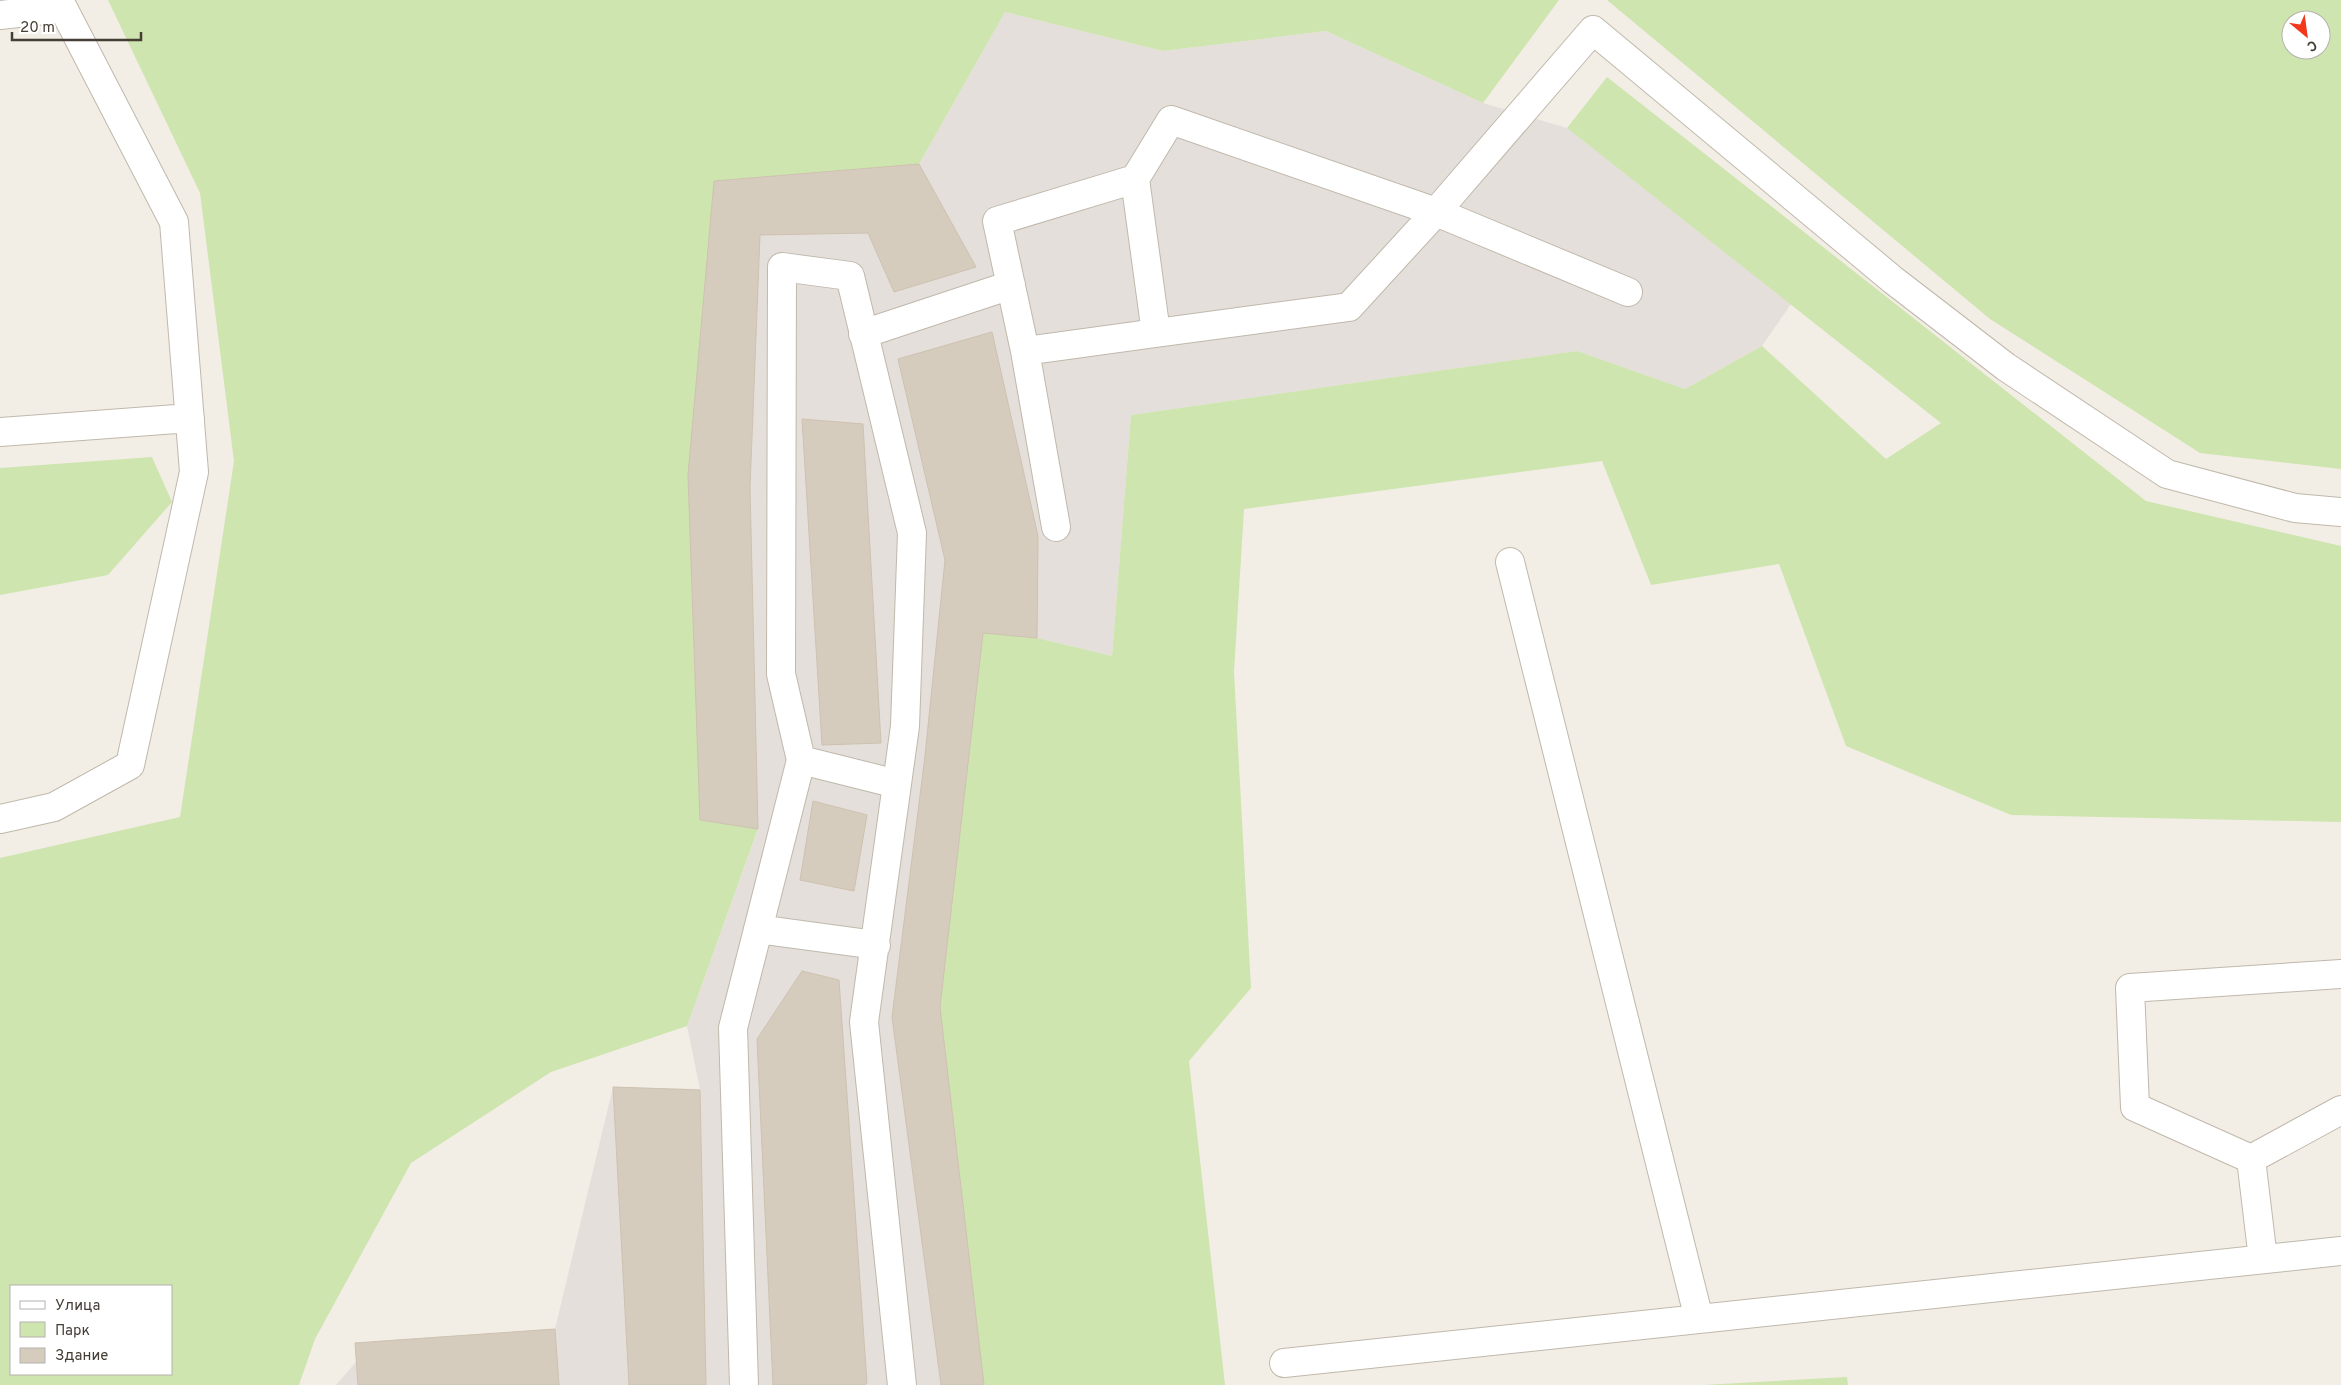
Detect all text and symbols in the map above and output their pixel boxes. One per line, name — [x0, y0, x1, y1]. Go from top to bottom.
scale bar — [12, 10, 141, 42]
north arrow — [2281, 10, 2331, 60]
text: 20 m — [20, 19, 55, 38]
text: С — [2303, 35, 2320, 55]
legend — [10, 1285, 172, 1375]
text: Улица — [55, 1297, 100, 1316]
text: Парк — [55, 1322, 90, 1341]
text: Здание — [55, 1347, 108, 1366]

